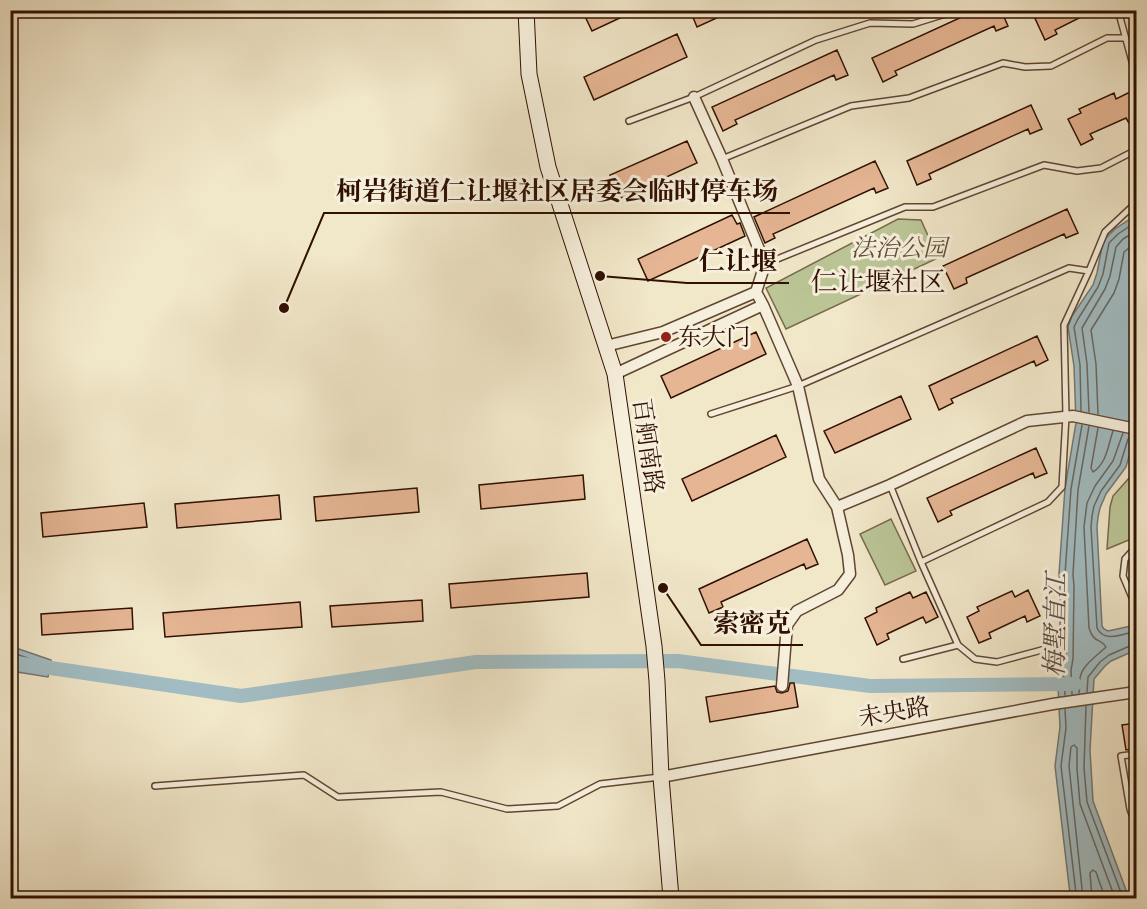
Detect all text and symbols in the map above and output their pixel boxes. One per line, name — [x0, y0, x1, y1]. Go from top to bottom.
callout: 柯岩街道仁让堰社区居委会临时停车场 — [324, 169, 790, 213]
text: 柯岩街道仁让堰社区居委会临时停车场 — [336, 176, 778, 209]
park label: 法治公园 — [851, 234, 951, 265]
callout: 仁让堰 — [687, 239, 789, 283]
text: 仁让堰 — [699, 246, 777, 279]
district label: 仁让堰社区 — [811, 267, 946, 301]
place label: 东大门 — [678, 323, 750, 354]
marker: 东大门 — [659, 330, 673, 344]
street label: 百舸南路 — [624, 397, 669, 496]
water label: 梅墅直江 — [1039, 569, 1074, 677]
callout: 索密克 — [701, 601, 803, 645]
text: 索密克 — [713, 608, 791, 641]
street label: 未央路 — [856, 692, 932, 735]

